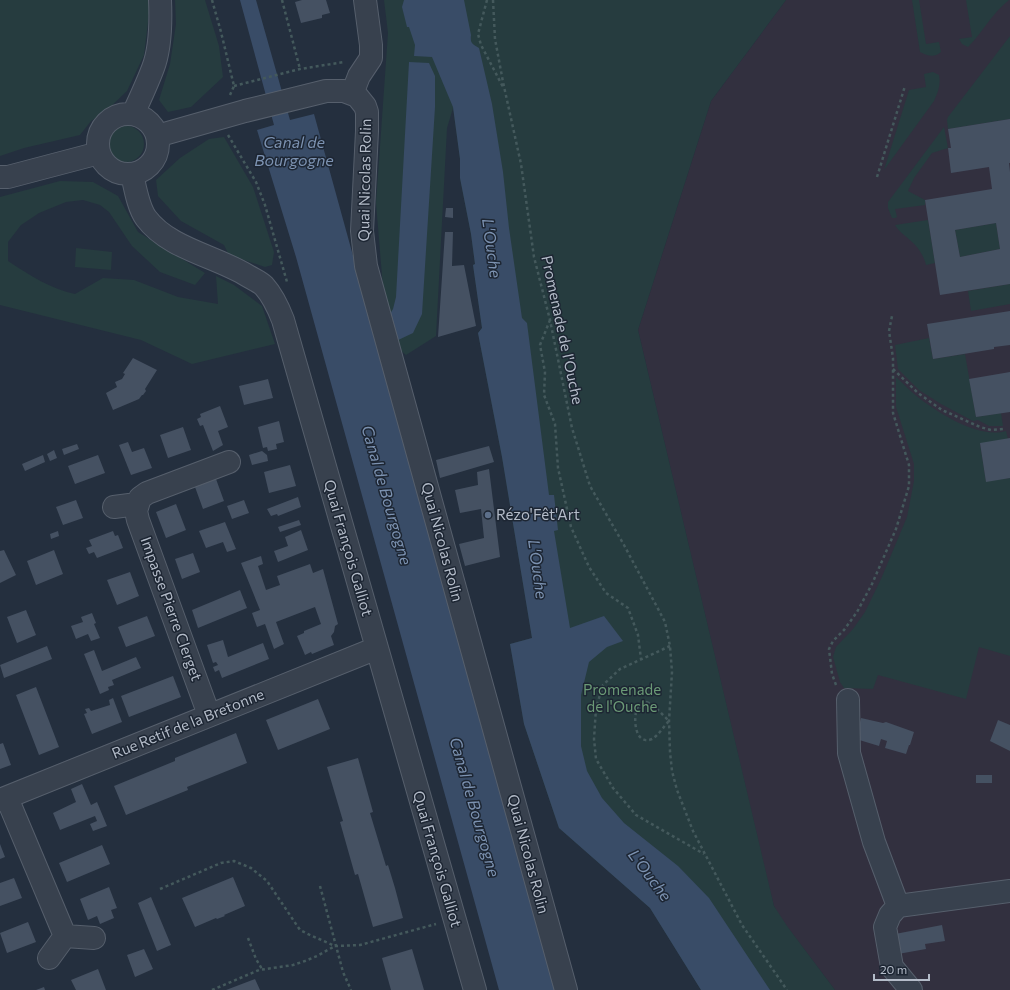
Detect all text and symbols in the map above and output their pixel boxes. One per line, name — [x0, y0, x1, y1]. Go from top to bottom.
street label: Quai Nicolas Rolin — [354, 118, 374, 242]
water label: Canal de Bourgogne — [254, 132, 334, 169]
water label: L'Ouche — [479, 217, 506, 279]
street label: Promenade de l'Ouche — [538, 254, 588, 406]
water label: Canal de Bourgogne — [358, 423, 417, 567]
street label: Quai François Galliot — [321, 477, 377, 618]
street label: Quai Nicolas Rolin — [418, 480, 468, 603]
place label: Rézo'Fêt'Art — [496, 505, 580, 523]
marker: Rézo'Fêt'Art — [483, 510, 493, 520]
street label: Impasse Pierre Clerget — [137, 534, 206, 683]
water label: L'Ouche — [525, 538, 552, 600]
park label: Promenade de l'Ouche — [583, 680, 661, 715]
street label: Rue Retif de la Bretonne — [109, 684, 266, 762]
water label: Canal de Bourgogne — [446, 735, 505, 879]
street label: Quai François Galliot — [410, 788, 466, 929]
street label: Quai Nicolas Rolin — [504, 792, 554, 915]
water label: L'Ouche — [625, 845, 676, 905]
scale bar — [874, 956, 929, 982]
text: 20 m — [880, 962, 907, 976]

